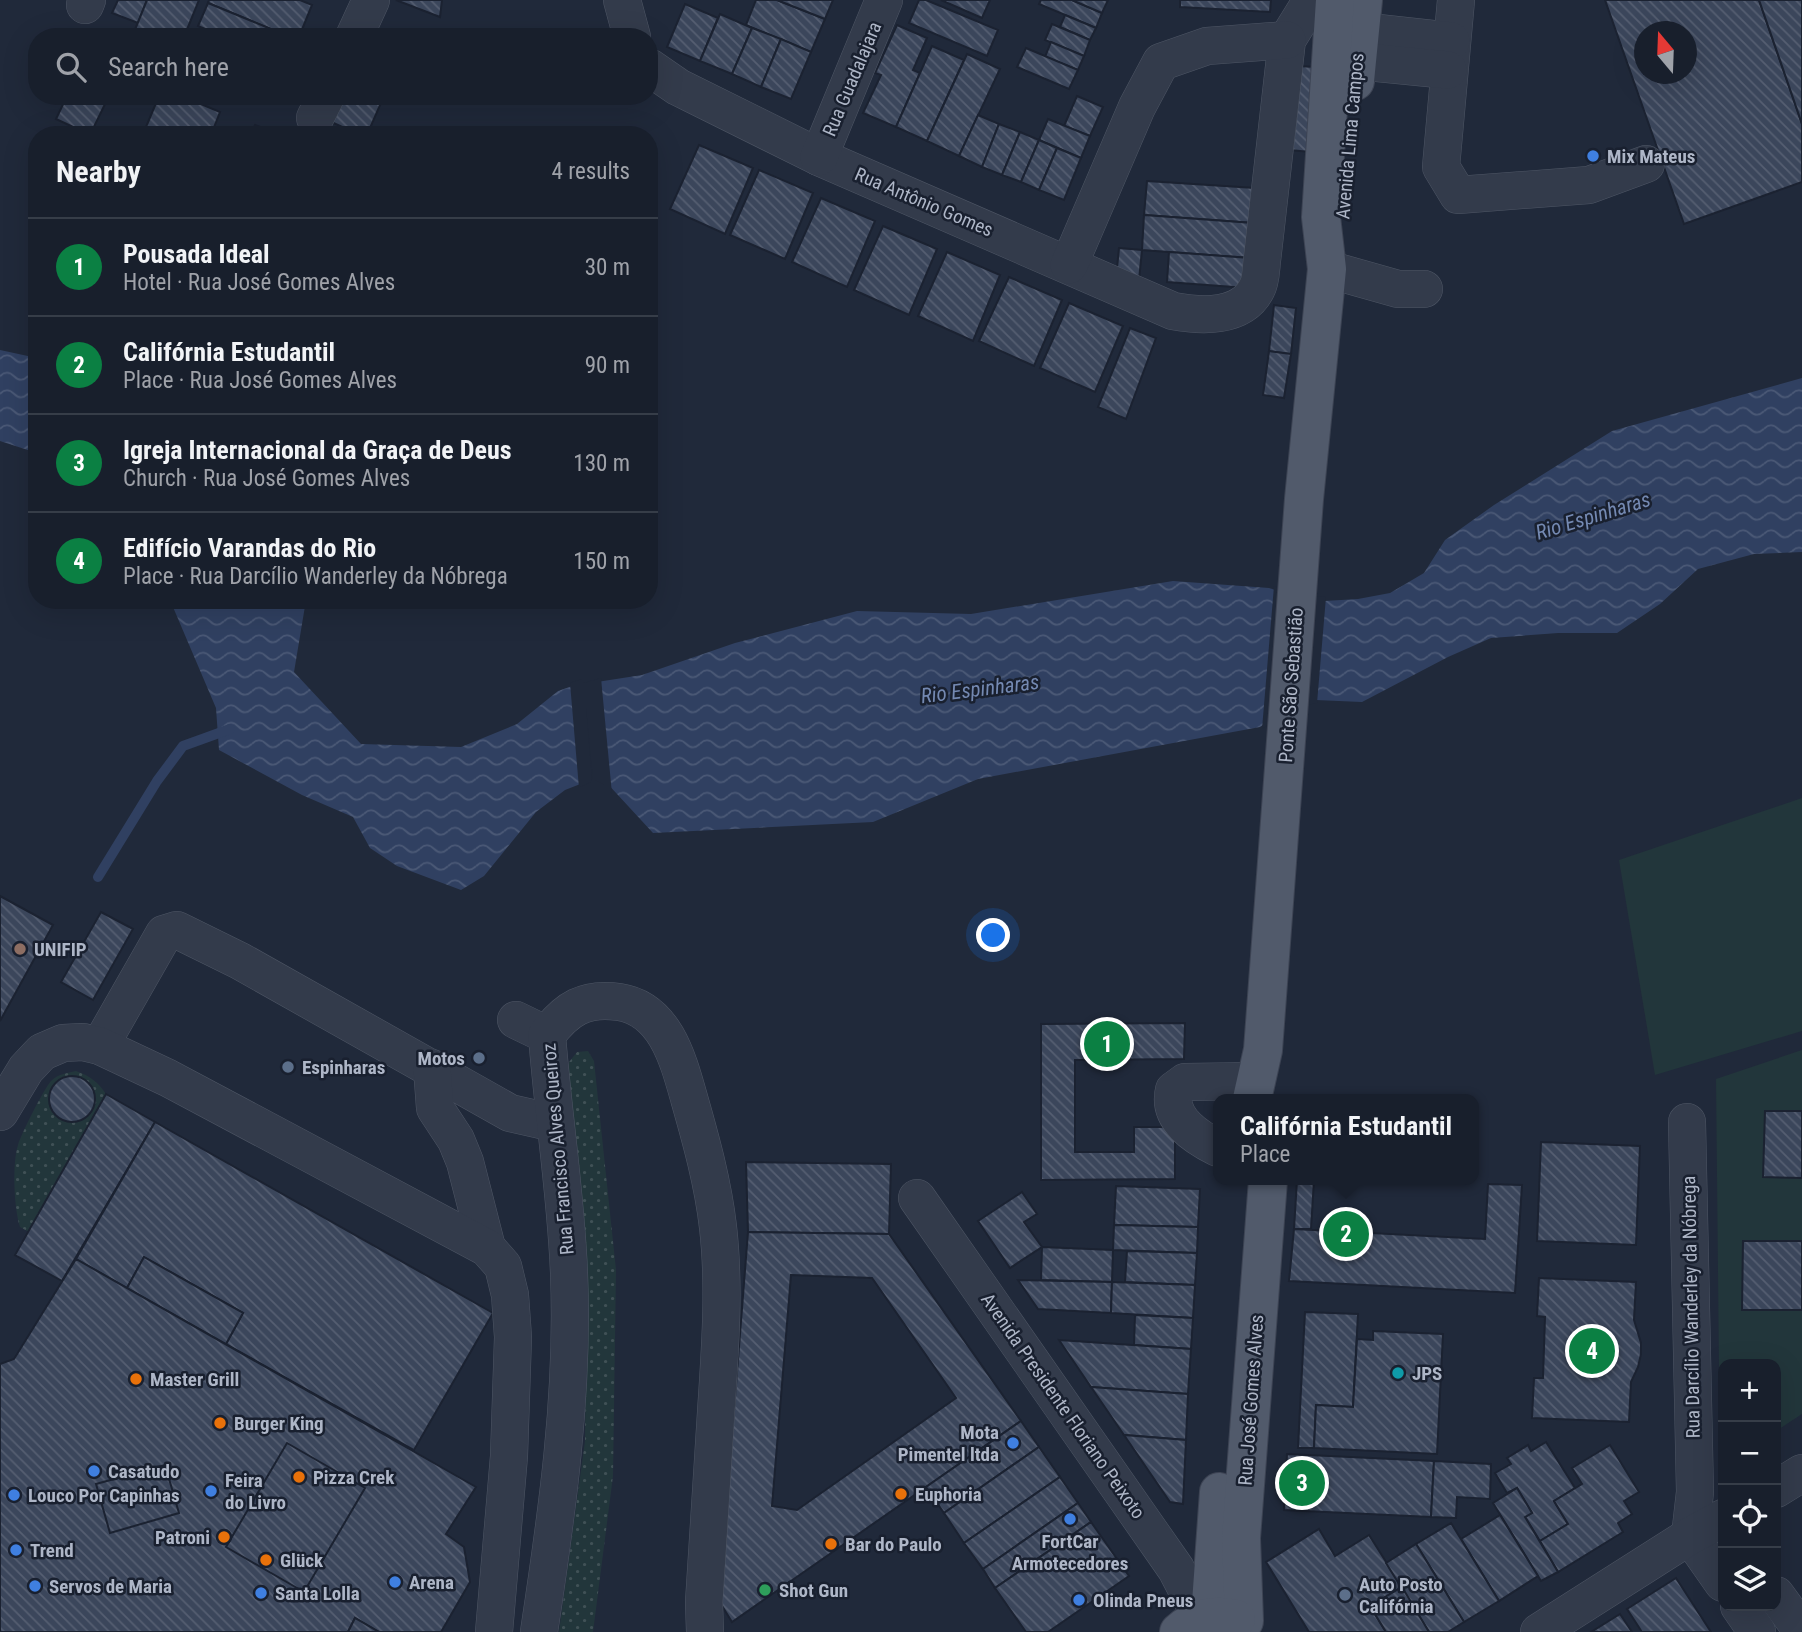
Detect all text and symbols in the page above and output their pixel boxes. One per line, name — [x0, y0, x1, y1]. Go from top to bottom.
street label: Rua Guadalajara — [818, 18, 886, 140]
north arrow — [1634, 21, 1697, 84]
search box — [28, 28, 658, 105]
icon: search — [52, 48, 90, 86]
text: Search here — [108, 52, 229, 82]
street label: Avenida Lima Campos — [1331, 52, 1369, 220]
place label: Mix Mateus — [1607, 145, 1695, 168]
marker: Mix Mateus — [1585, 148, 1601, 164]
text: Nearby — [56, 154, 141, 189]
text: 4 results — [552, 158, 630, 185]
street label: Rua Antônio Gomes — [851, 163, 997, 241]
text: Pousada Ideal — [123, 239, 270, 269]
text: 1 — [73, 254, 85, 281]
text: 30 m — [585, 254, 630, 281]
text: Hotel · Rua José Gomes Alves — [123, 269, 395, 296]
text: Califórnia Estudantil — [123, 337, 335, 367]
text: 2 — [73, 352, 85, 379]
text: 90 m — [585, 352, 630, 379]
text: Place · Rua José Gomes Alves — [123, 367, 397, 394]
text: Igreja Internacional da Graça de Deus — [123, 435, 512, 465]
text: 3 — [73, 450, 85, 477]
text: 130 m — [573, 450, 630, 477]
text: Church · Rua José Gomes Alves — [123, 465, 410, 492]
water label: Rio Espinharas — [1533, 487, 1653, 545]
text: Edifício Varandas do Rio — [123, 533, 376, 563]
text: 4 — [73, 548, 85, 575]
text: 150 m — [573, 548, 630, 575]
text: Place · Rua Darcílio Wanderley da Nóbrega — [123, 563, 508, 590]
street label: Ponte São Sebastião — [1274, 607, 1308, 763]
water label: Rio Espinharas — [920, 670, 1040, 708]
your location — [976, 918, 1010, 952]
place label: UNIFIP — [34, 938, 87, 961]
marker: UNIFIP — [12, 941, 28, 957]
pin: 1 — [1084, 1018, 1130, 1070]
street label: Rua Francisco Alves Queiroz — [537, 1042, 579, 1256]
place label: Motos — [418, 1047, 465, 1070]
marker: Motos — [471, 1050, 487, 1066]
place label: Espinharas — [302, 1056, 385, 1079]
marker: Espinharas — [280, 1059, 296, 1075]
popup — [1213, 1094, 1479, 1185]
text: Califórnia Estudantil — [1240, 1111, 1452, 1141]
text: Place — [1240, 1141, 1290, 1168]
street label: Rua Darcílio Wanderley da Nóbrega — [1677, 1175, 1705, 1439]
pin: 2 — [1323, 1208, 1369, 1260]
street label: Avenida Presidente Floriano Peixoto — [976, 1289, 1150, 1523]
street label: Rua José Gomes Alves — [1234, 1314, 1268, 1486]
pin: 4 — [1569, 1325, 1615, 1377]
map controls — [1718, 1359, 1781, 1611]
button: + — [1718, 1359, 1781, 1422]
place label: JPS — [1412, 1362, 1442, 1385]
marker: JPS — [1390, 1365, 1406, 1381]
place label: Master Grill — [150, 1368, 239, 1391]
marker: Master Grill — [128, 1371, 144, 1387]
place label: Burger King — [234, 1412, 324, 1435]
marker: Burger King — [212, 1415, 228, 1431]
place label: Mota Pimentel ltda — [898, 1421, 999, 1466]
button: − — [1718, 1422, 1781, 1485]
marker: Mota Pimentel ltda — [1005, 1435, 1021, 1451]
pin: 3 — [1279, 1457, 1325, 1509]
place label: Casatudo — [108, 1460, 179, 1483]
marker: Casatudo — [86, 1463, 102, 1479]
place label: Pizza Crek — [313, 1466, 395, 1489]
place label: Feira do Livro — [225, 1469, 286, 1514]
marker: Pizza Crek — [291, 1469, 307, 1485]
marker: Feira do Livro — [203, 1483, 219, 1499]
place label: Euphoria — [915, 1483, 982, 1506]
place label: Louco Por Capinhas — [28, 1484, 180, 1507]
button: locate — [1718, 1485, 1781, 1548]
marker: Euphoria — [893, 1486, 909, 1502]
marker: Louco Por Capinhas — [6, 1487, 22, 1503]
marker: FortCar Armotecedores — [1062, 1511, 1078, 1527]
place label: Patroni — [155, 1526, 210, 1549]
marker: Patroni — [216, 1529, 232, 1545]
place label: FortCar Armotecedores — [1012, 1530, 1128, 1575]
place label: Bar do Paulo — [845, 1533, 942, 1556]
marker: Bar do Paulo — [823, 1536, 839, 1552]
place label: Trend — [30, 1539, 74, 1562]
marker: Trend — [8, 1542, 24, 1558]
button: layers — [1718, 1548, 1781, 1611]
place label: Glück — [280, 1549, 324, 1572]
marker: Glück — [258, 1552, 274, 1568]
place label: Arena — [409, 1571, 454, 1594]
place label: Auto Posto Califórnia — [1359, 1573, 1443, 1618]
marker: Arena — [387, 1574, 403, 1590]
place label: Servos de Maria — [49, 1575, 172, 1598]
marker: Servos de Maria — [27, 1578, 43, 1594]
place label: Shot Gun — [779, 1579, 848, 1602]
place label: Santa Lolla — [275, 1582, 360, 1605]
marker: Shot Gun — [757, 1582, 773, 1598]
marker: Santa Lolla — [253, 1585, 269, 1601]
marker: Auto Posto Califórnia — [1337, 1587, 1353, 1603]
place label: Olinda Pneus — [1093, 1589, 1193, 1612]
marker: Olinda Pneus — [1071, 1592, 1087, 1608]

